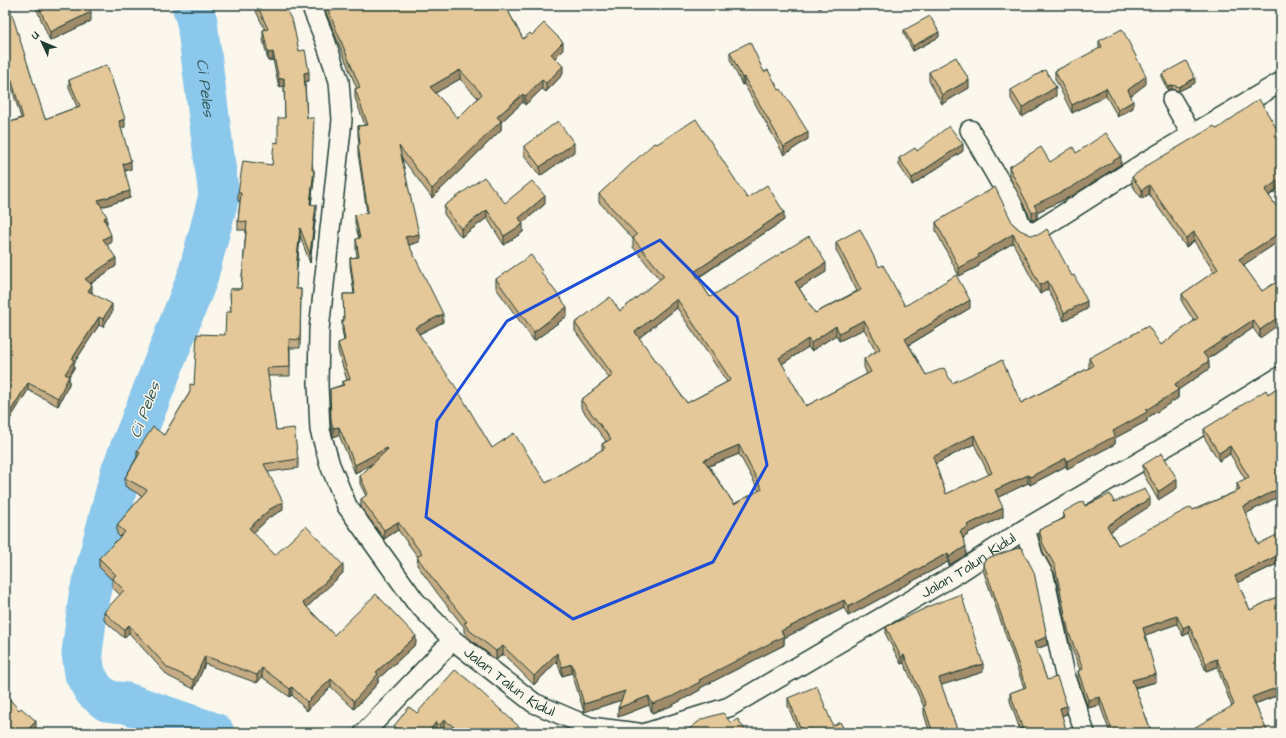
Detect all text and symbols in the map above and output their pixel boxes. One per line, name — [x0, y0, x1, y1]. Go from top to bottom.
north arrow — [22, 22, 62, 62]
text: U — [27, 28, 43, 44]
water label: Ci Peles — [191, 57, 220, 119]
water label: Ci Peles — [124, 378, 166, 441]
street label: Jalan Talun Kidul — [917, 527, 1020, 603]
street label: Jalan Talun Kidul — [459, 642, 559, 721]

